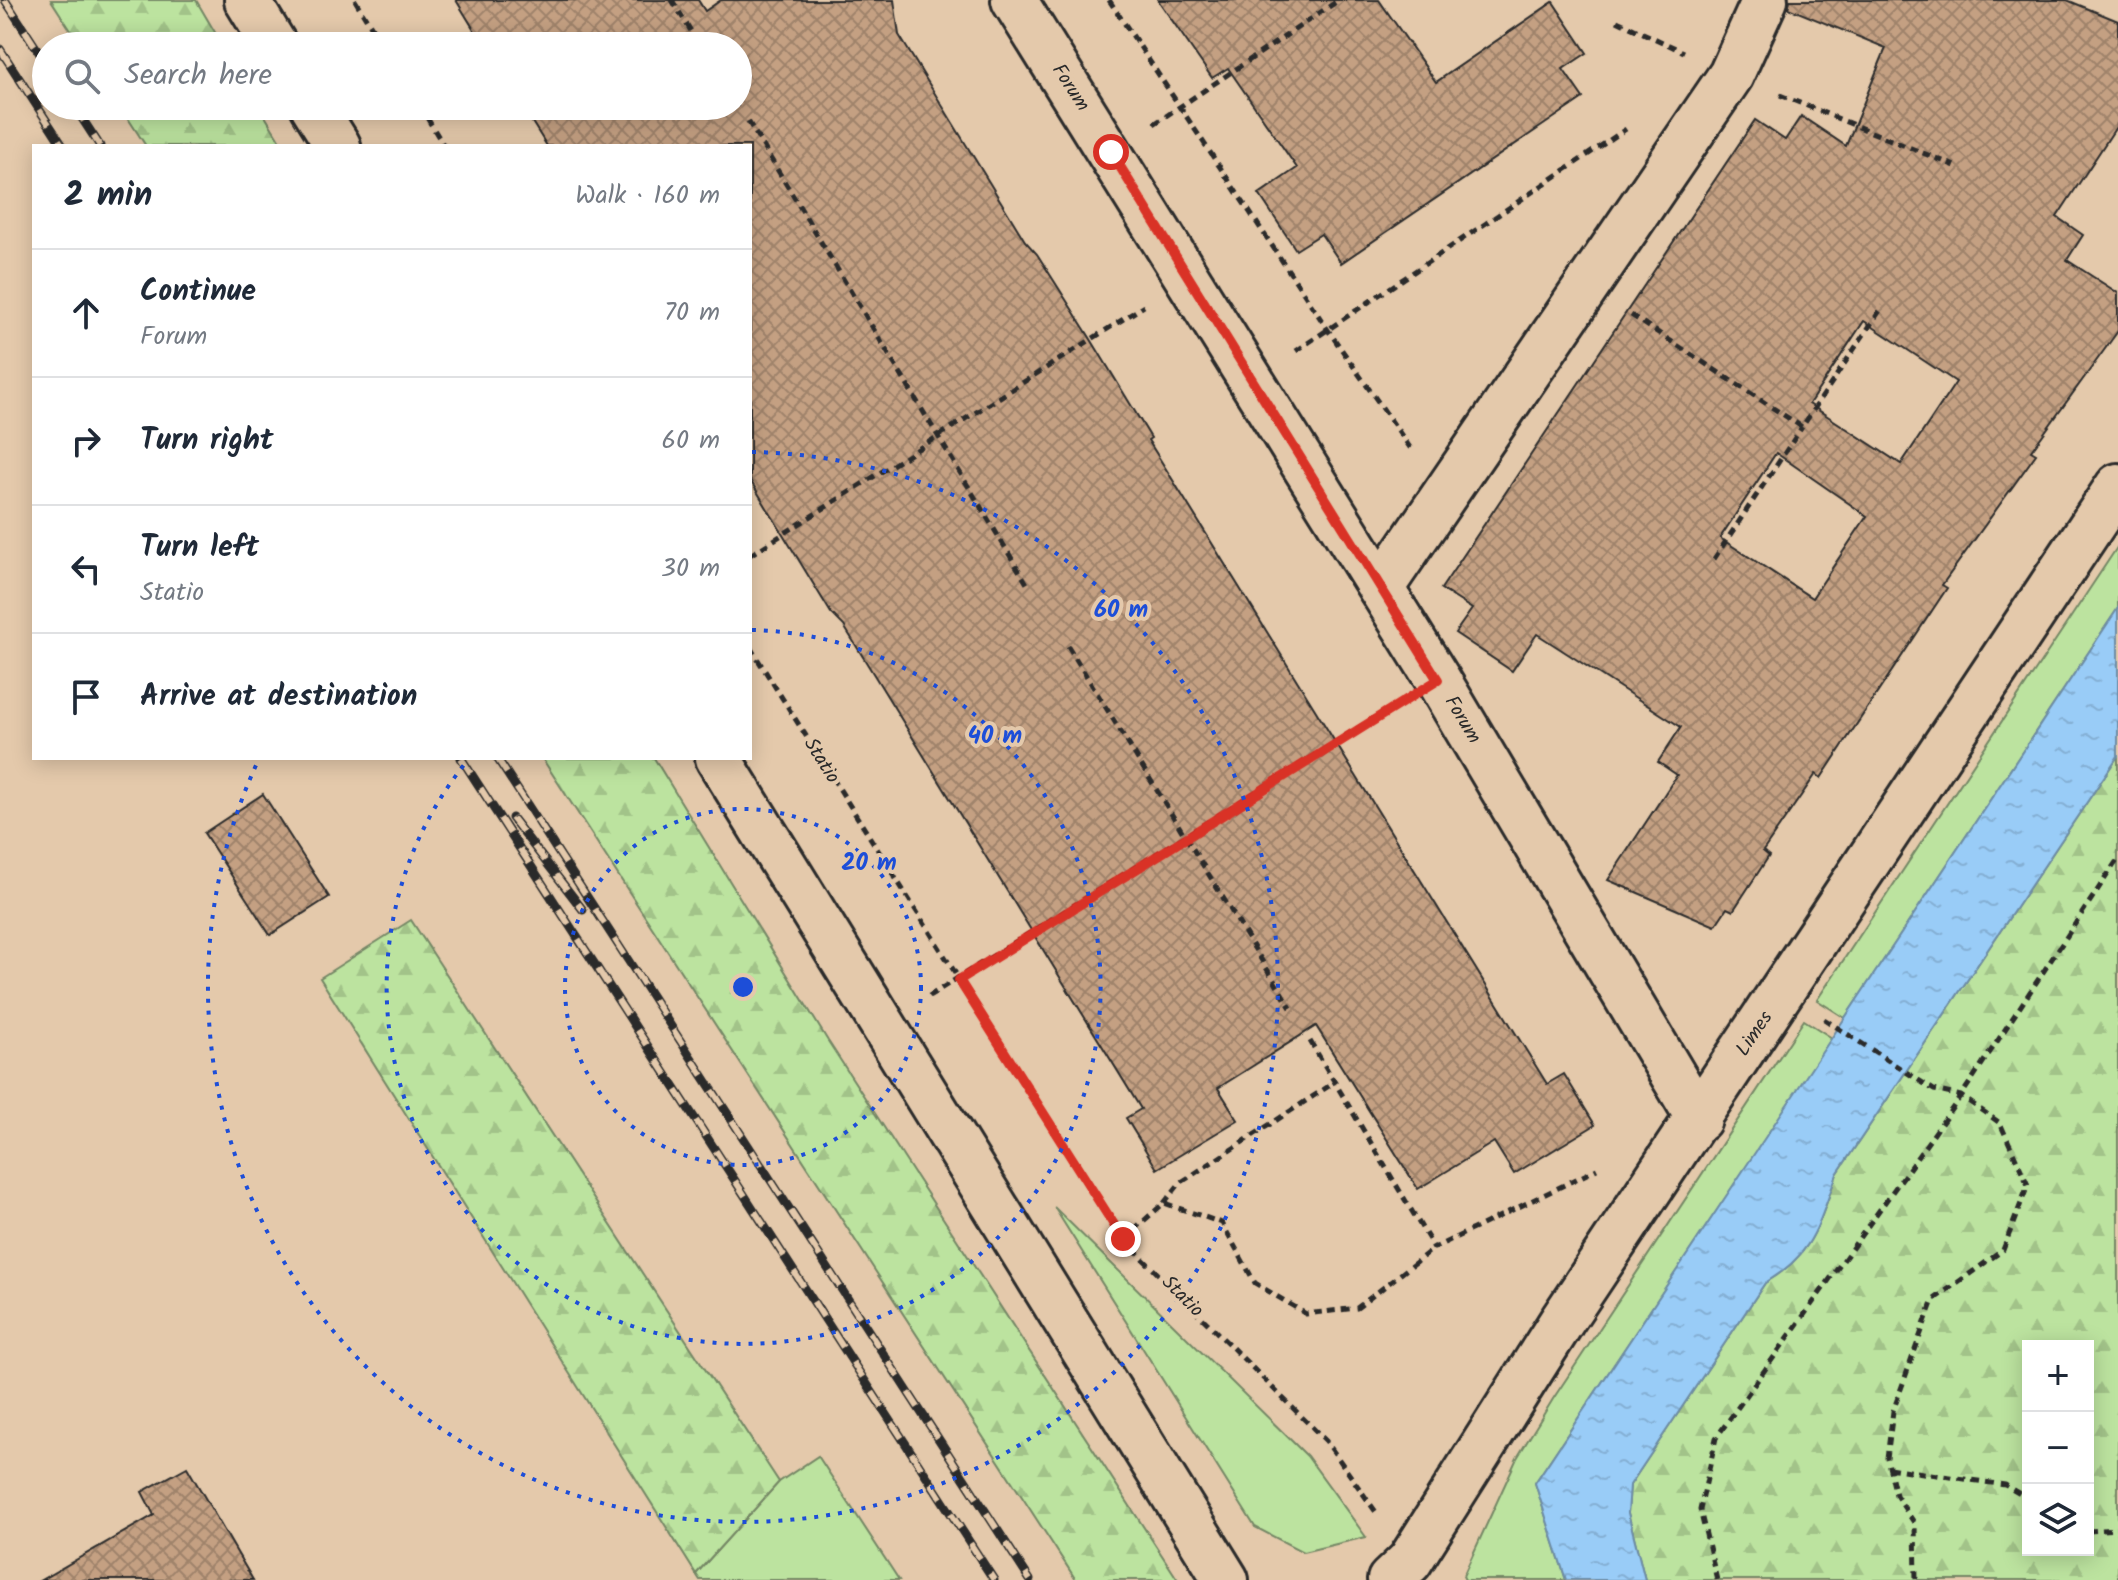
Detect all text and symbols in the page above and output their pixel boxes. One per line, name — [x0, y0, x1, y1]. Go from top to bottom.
search box — [32, 32, 752, 120]
text: Search here — [124, 52, 272, 100]
icon: search — [60, 54, 104, 98]
street label: Forum — [1043, 58, 1098, 118]
route start — [1093, 134, 1129, 170]
text: 2 min — [64, 169, 152, 223]
text: Walk · 160 m — [575, 175, 720, 217]
text: Continue — [140, 268, 256, 316]
icon: ahead — [64, 291, 108, 335]
text: 70 m — [664, 292, 720, 334]
text: Forum — [140, 316, 207, 358]
text: Turn right — [140, 417, 273, 465]
icon: right — [64, 419, 108, 463]
text: 60 m — [661, 420, 720, 462]
text: Turn left — [140, 524, 259, 572]
icon: left — [64, 547, 108, 591]
text: 30 m — [661, 548, 720, 590]
text: Statio — [140, 572, 204, 614]
text: 60 m — [1094, 591, 1148, 630]
text: Arrive at destination — [140, 673, 417, 721]
icon: arrive — [64, 675, 108, 719]
street label: Forum — [1435, 690, 1489, 750]
text: 40 m — [968, 717, 1022, 756]
street label: Statio — [794, 732, 848, 790]
text: 20 m — [841, 844, 897, 883]
centre of rings — [729, 973, 757, 1001]
street label: Limes — [1728, 1004, 1782, 1063]
route end — [1105, 1221, 1141, 1257]
street label: Statio — [1153, 1268, 1211, 1326]
map controls — [2022, 1340, 2094, 1556]
button: + — [2022, 1340, 2094, 1412]
button: − — [2022, 1412, 2094, 1484]
button: layers — [2022, 1484, 2094, 1556]

